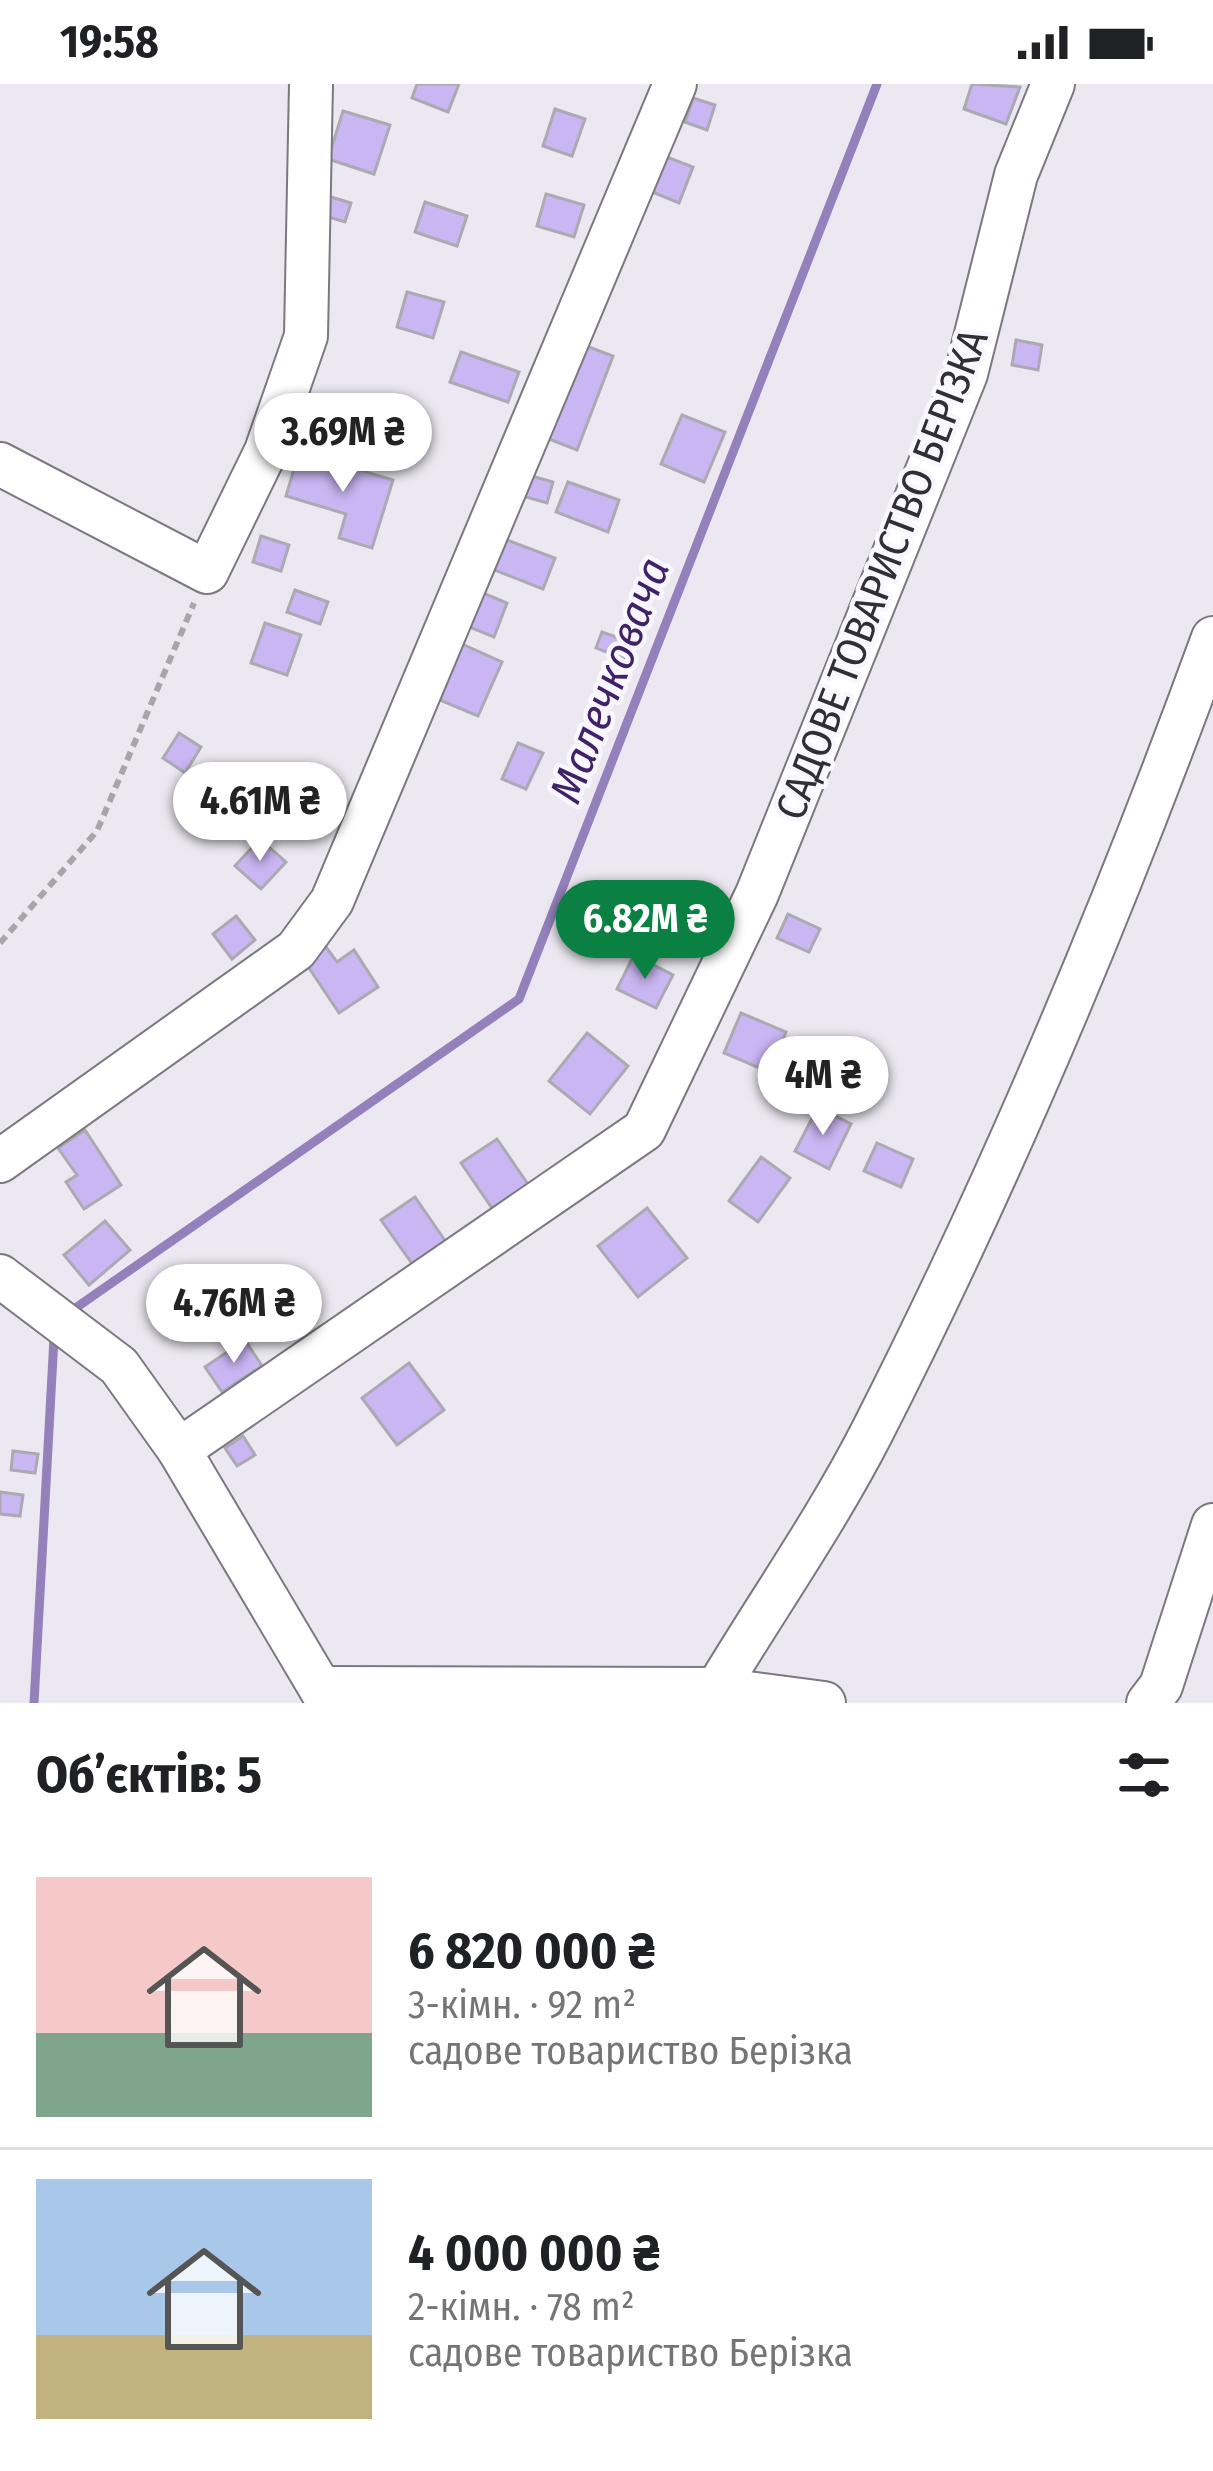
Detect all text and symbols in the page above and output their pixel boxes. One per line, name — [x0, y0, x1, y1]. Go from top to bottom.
text: 19:58 — [60, 15, 159, 69]
street label: САДОВЕ ТОВАРИСТВО БЕРІЗКА — [765, 322, 999, 827]
pin: 3.69M ₴ — [232, 393, 454, 495]
text: 3.69M ₴ — [281, 409, 405, 455]
water label: Малечковача — [539, 550, 681, 810]
pin: 4.61M ₴ — [149, 762, 371, 864]
text: 4.61M ₴ — [200, 778, 320, 824]
pin: 6.82M ₴ — [534, 880, 756, 982]
text: 6.82M ₴ — [583, 896, 707, 942]
pin: 4M ₴ — [752, 1036, 894, 1138]
text: 4M ₴ — [785, 1052, 861, 1098]
pin: 4.76M ₴ — [123, 1264, 345, 1366]
text: 4.76M ₴ — [173, 1280, 295, 1326]
icon: filters — [1111, 1742, 1177, 1808]
text: Об’єктів: 5 — [36, 1744, 262, 1806]
text: 6 820 000 ₴ — [408, 1920, 655, 1982]
icon: home — [132, 1925, 276, 2069]
text: 3-кімн. · 92 m² — [408, 1982, 636, 2028]
text: садове товариство Берізка — [408, 2028, 853, 2074]
text: 4 000 000 ₴ — [408, 2222, 660, 2284]
icon: home — [132, 2227, 276, 2371]
text: 2-кімн. · 78 m² — [408, 2284, 635, 2330]
text: садове товариство Берізка — [408, 2330, 853, 2376]

